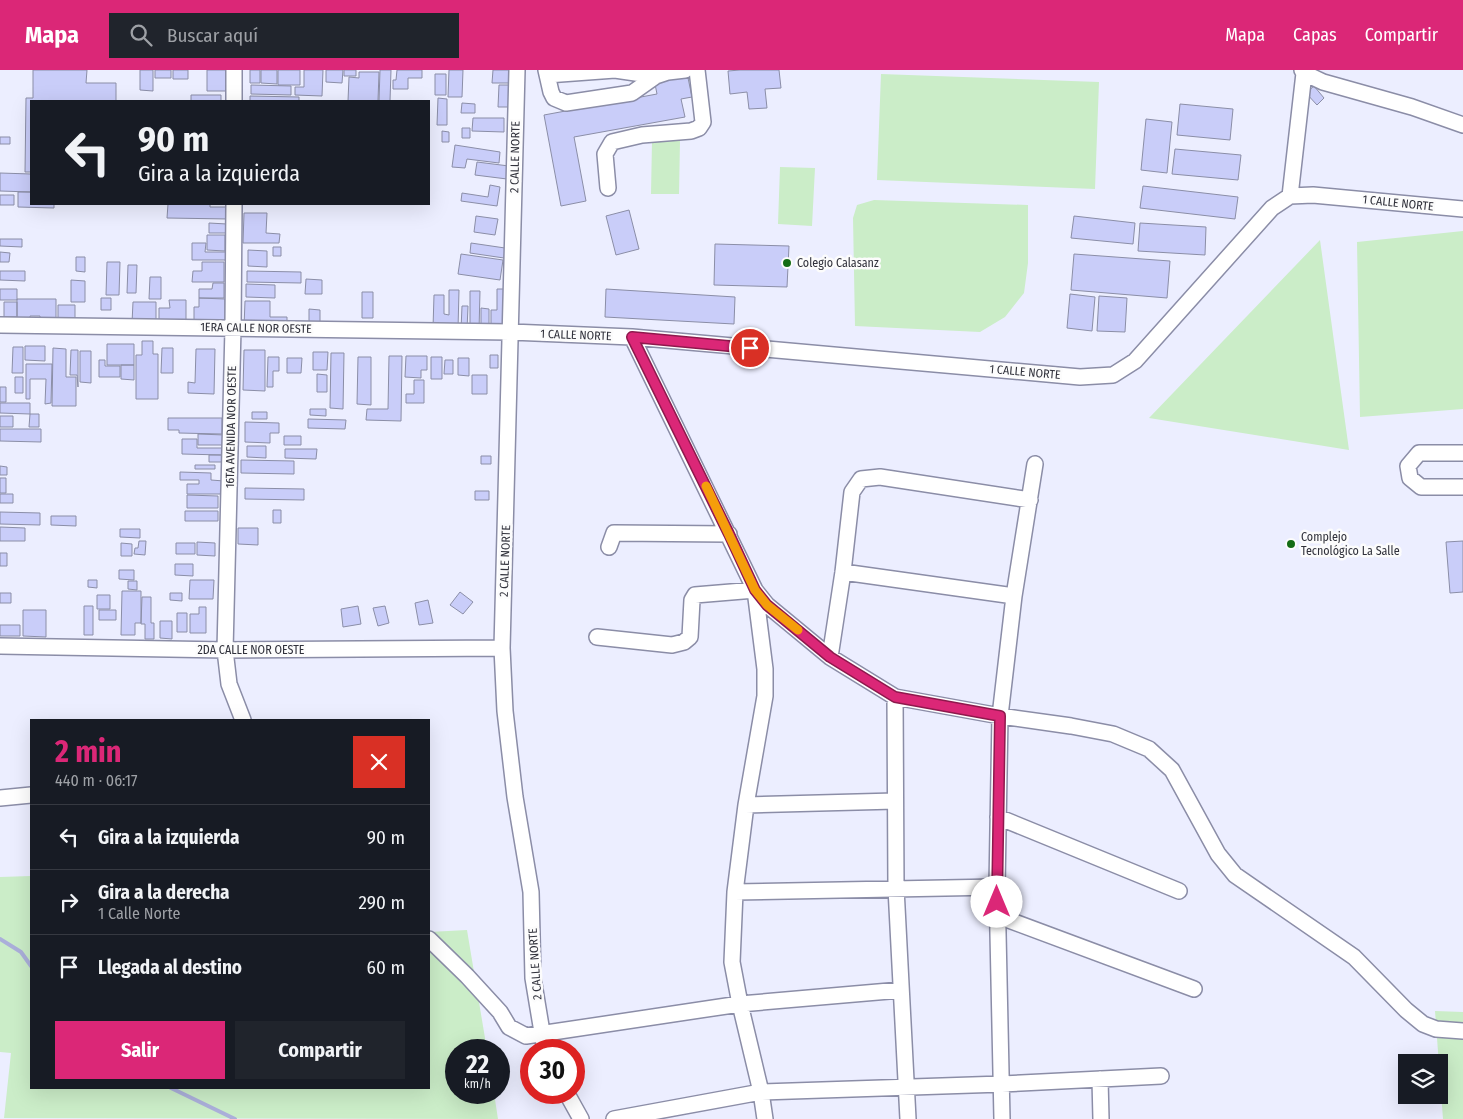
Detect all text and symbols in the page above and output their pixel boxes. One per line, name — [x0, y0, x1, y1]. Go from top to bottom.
search box — [109, 13, 459, 58]
text: Mapa — [25, 21, 79, 49]
icon: search — [127, 21, 155, 49]
text: Buscar aquí — [167, 24, 258, 47]
text: Mapa — [1225, 24, 1265, 46]
text: Capas — [1293, 24, 1337, 46]
text: Compartir — [1365, 24, 1438, 46]
text: 90 m — [138, 118, 209, 160]
icon: left — [55, 120, 120, 185]
street label: 2 CALLE NORTE — [507, 121, 523, 193]
text: Gira a la izquierda — [138, 160, 300, 187]
street label: 1 CALLE NORTE — [1362, 192, 1435, 214]
place label: Colegio Calasanz — [797, 256, 879, 270]
marker: Colegio Calasanz — [781, 257, 793, 269]
street label: 1ERA CALLE NOR OESTE — [200, 320, 312, 336]
street label: 1 CALLE NORTE — [540, 327, 612, 343]
pin — [729, 327, 771, 369]
icon: arrive — [736, 334, 764, 362]
street label: 1 CALLE NORTE — [989, 362, 1061, 382]
street label: 16TA AVENIDA NOR OESTE — [223, 365, 239, 488]
street label: 2 CALLE NORTE — [497, 524, 513, 597]
place label: Complejo Tecnológico La Salle — [1301, 530, 1400, 558]
marker: Complejo Tecnológico La Salle — [1285, 538, 1297, 550]
street label: 2DA CALLE NOR OESTE — [198, 643, 305, 657]
text: 2 min — [55, 734, 122, 770]
button: close — [353, 736, 405, 788]
text: 440 m · 06:17 — [55, 771, 138, 790]
icon: left — [55, 823, 83, 851]
text: Gira a la izquierda — [98, 826, 240, 849]
text: 90 m — [367, 826, 405, 849]
position arrow — [970, 875, 1022, 927]
text: Gira a la derecha — [98, 881, 230, 904]
icon: right — [55, 888, 83, 916]
text: 290 m — [359, 891, 405, 914]
text: 1 Calle Norte — [98, 904, 180, 923]
street label: 2 CALLE NORTE — [525, 927, 544, 1000]
icon: arrive — [55, 953, 83, 981]
text: Llegada al destino — [98, 956, 242, 979]
text: 60 m — [367, 956, 405, 979]
button: Salir — [55, 1021, 225, 1079]
button: Compartir — [235, 1021, 405, 1079]
speed limit sign: 30 — [520, 1039, 585, 1104]
text: 22 — [466, 1050, 489, 1080]
map controls — [1398, 1054, 1448, 1104]
button: layers — [1398, 1054, 1448, 1104]
text: km/h — [464, 1077, 491, 1091]

